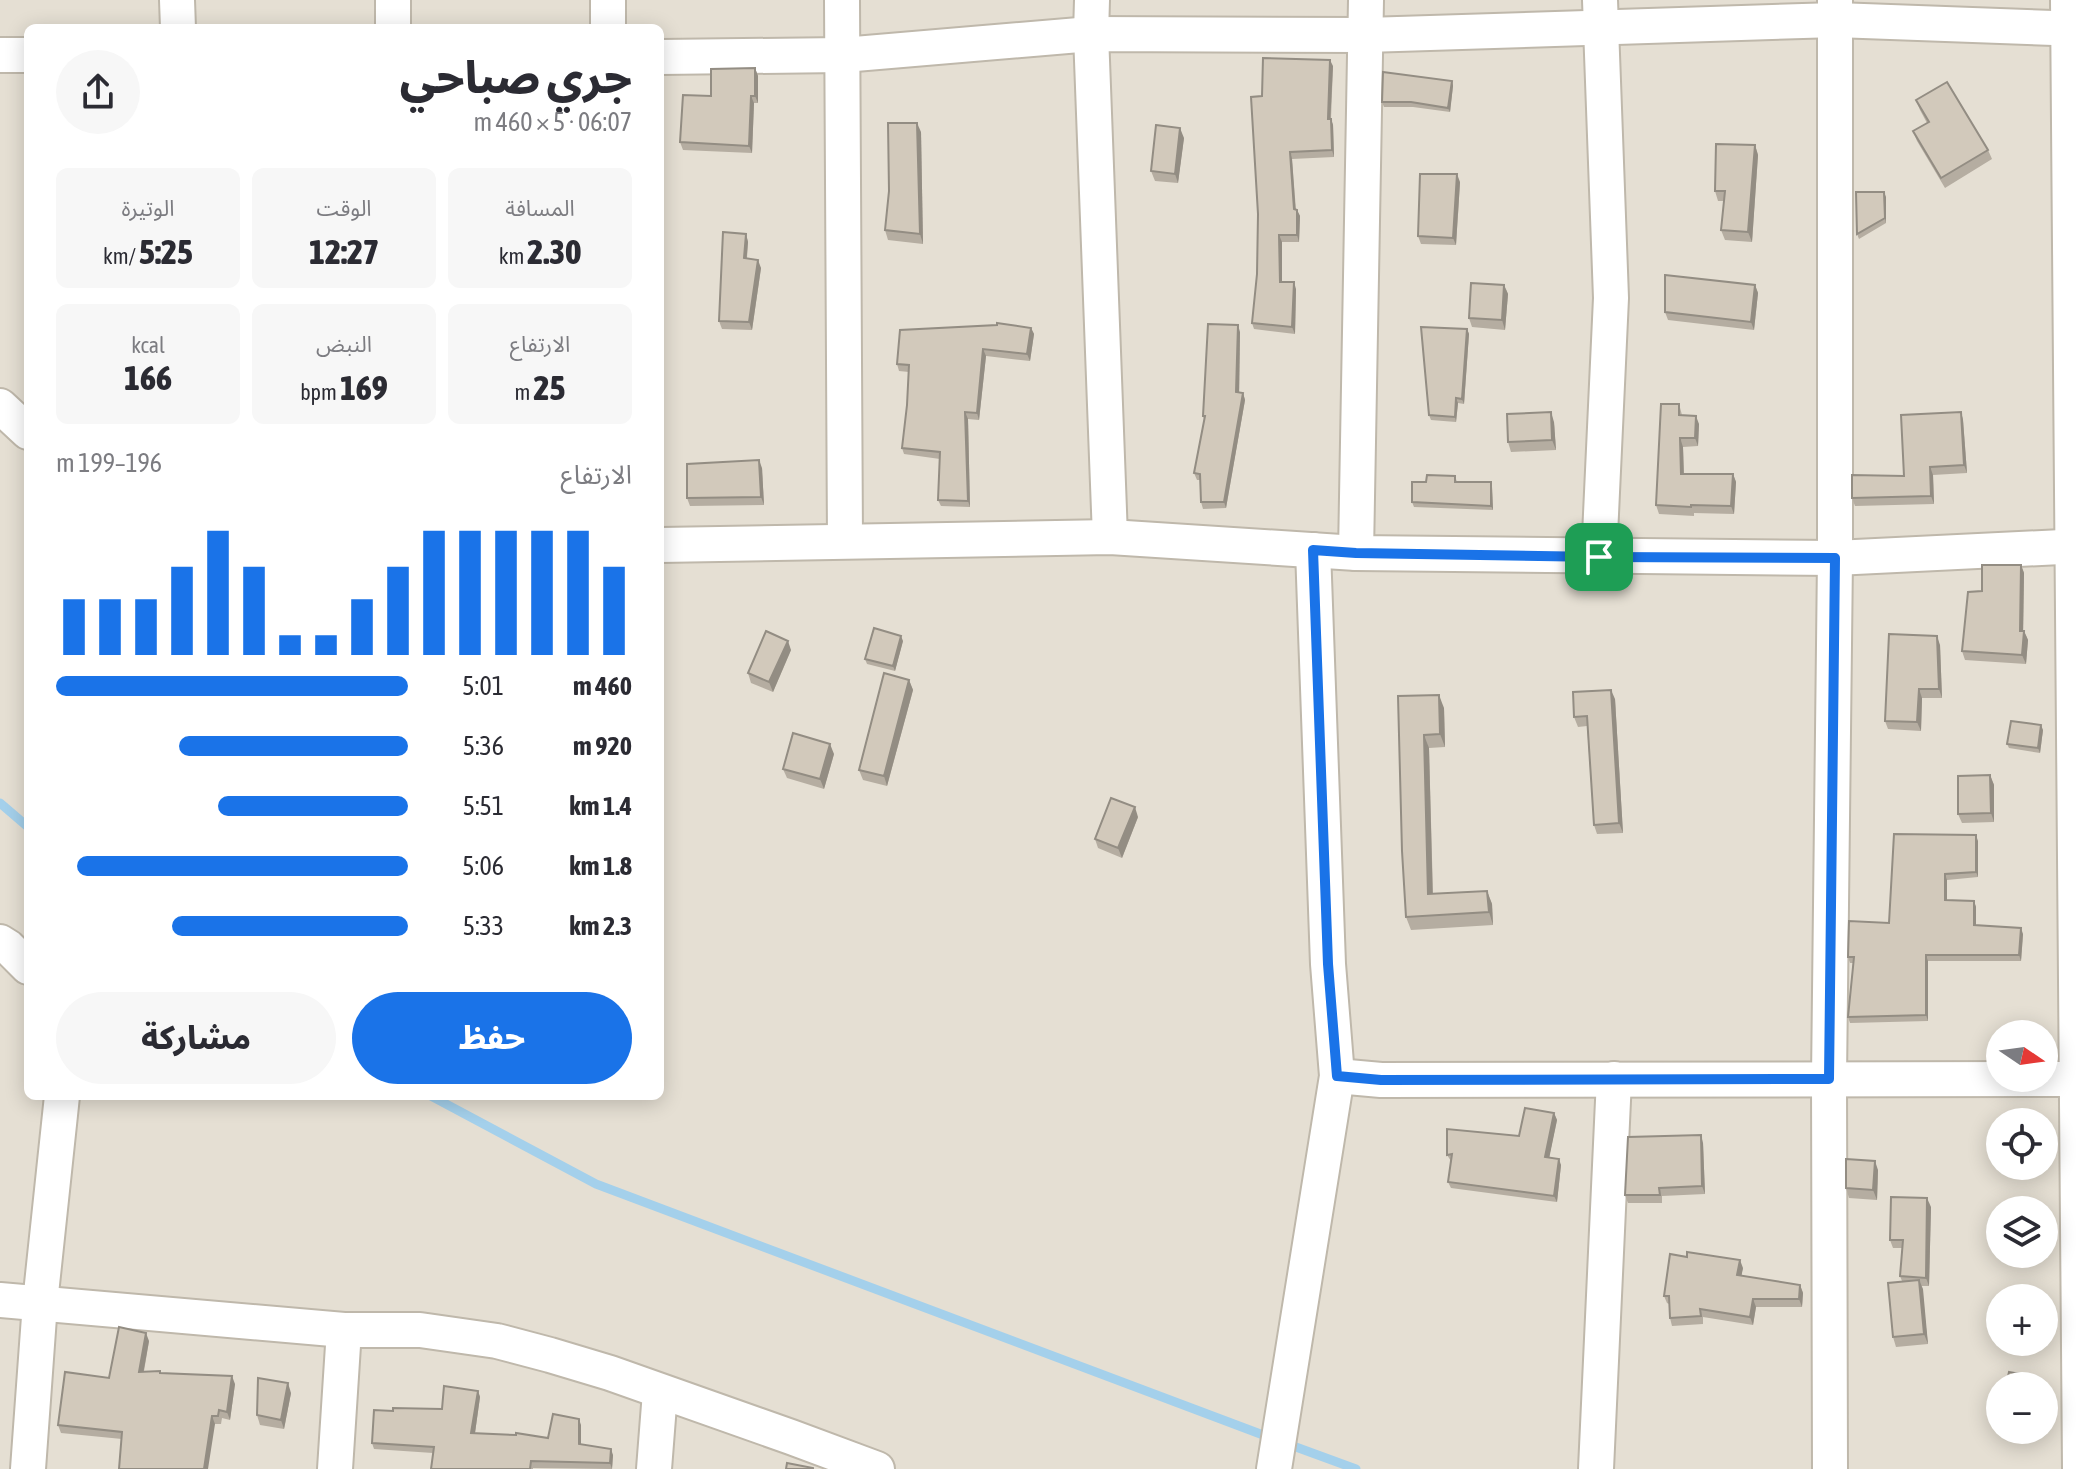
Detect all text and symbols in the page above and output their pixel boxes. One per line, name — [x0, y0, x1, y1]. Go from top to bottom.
button: share — [56, 50, 140, 134]
text: جري صباحي — [400, 52, 632, 102]
text: 06:07 · 5 × 460 m — [473, 107, 632, 137]
text: الوتيرة — [122, 195, 174, 221]
text: الوقت — [316, 195, 372, 221]
text: المسافة — [505, 195, 575, 221]
text: 5:25 — [139, 232, 193, 271]
text: 12:27 — [309, 232, 379, 271]
text: 2.30 — [527, 232, 581, 271]
text: /km — [103, 243, 139, 269]
text: km — [499, 243, 527, 269]
text: النبض — [316, 331, 372, 357]
text: الارتفاع — [510, 331, 570, 357]
text: kcal — [131, 332, 165, 358]
text: 166 — [124, 358, 172, 397]
text: 169 — [340, 368, 388, 407]
text: 25 — [533, 368, 565, 407]
text: bpm — [300, 379, 340, 405]
text: m — [515, 379, 533, 405]
text: 196–199 m — [56, 448, 162, 478]
text: الارتفاع — [561, 460, 632, 490]
pin — [1565, 523, 1633, 591]
icon: arrive — [1577, 535, 1621, 579]
text: 5:01 — [462, 671, 504, 701]
text: 460 m — [573, 671, 632, 701]
text: 5:36 — [463, 731, 504, 761]
text: 920 m — [573, 731, 632, 761]
text: 5:51 — [463, 791, 504, 821]
text: 1.4 km — [569, 791, 632, 821]
text: 5:06 — [462, 851, 504, 881]
text: 1.8 km — [569, 851, 632, 881]
text: 5:33 — [463, 911, 504, 941]
text: 2.3 km — [569, 911, 632, 941]
button: مشاركة — [56, 992, 336, 1084]
button: حفظ — [352, 992, 632, 1084]
north arrow — [1986, 1020, 2058, 1092]
map controls — [1986, 1020, 2058, 1444]
button: locate — [1986, 1108, 2058, 1180]
button: layers — [1986, 1196, 2058, 1268]
button: + — [1986, 1284, 2058, 1356]
button: − — [1986, 1372, 2058, 1444]

